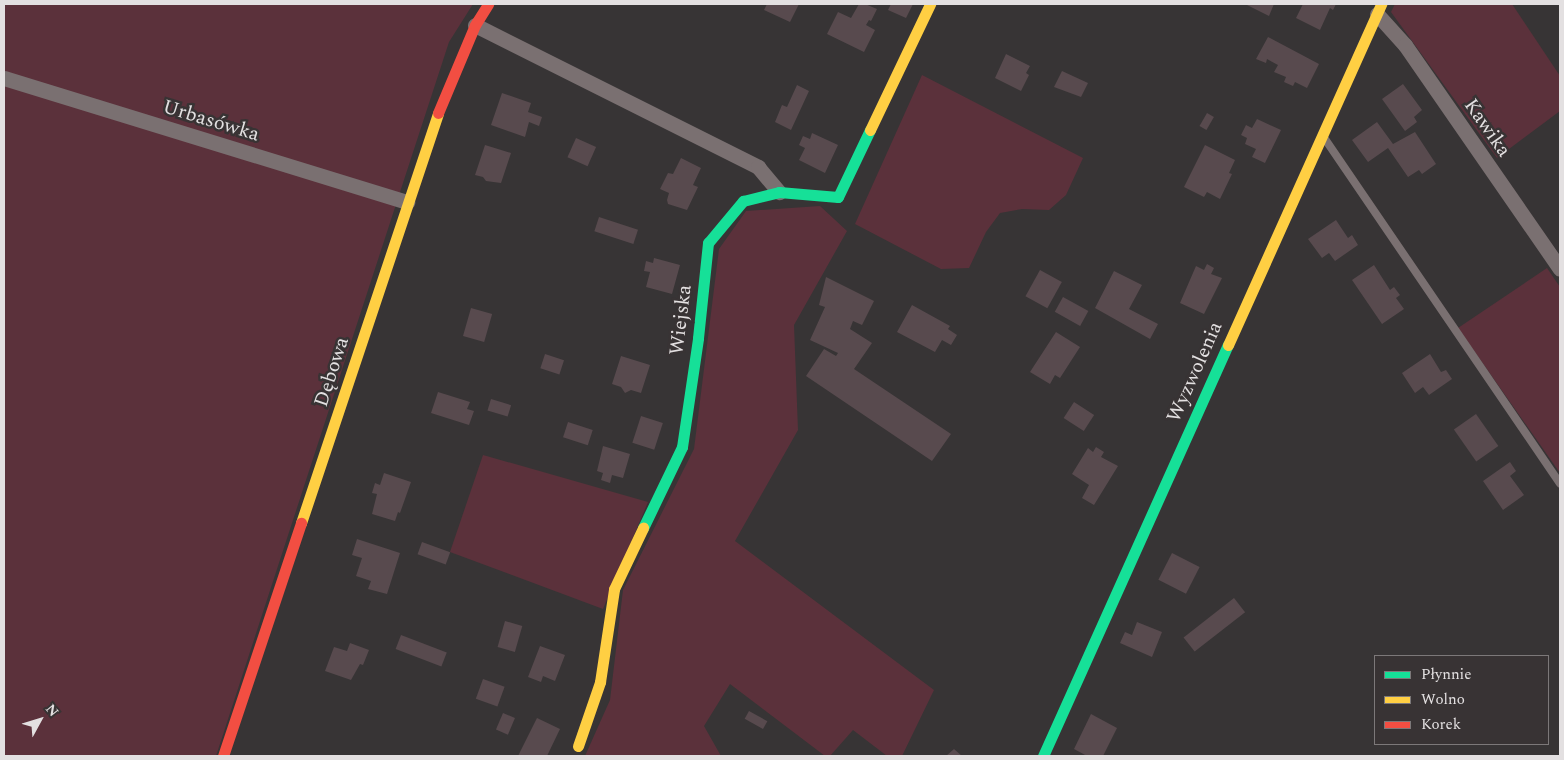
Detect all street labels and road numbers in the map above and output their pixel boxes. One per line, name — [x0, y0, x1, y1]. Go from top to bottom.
street label: Kawika — [1458, 94, 1516, 162]
street label: Urbasówka — [160, 95, 262, 147]
street label: Wiejska — [665, 283, 697, 357]
street label: Wyzwolenia — [1162, 318, 1228, 426]
street label: Dębowa — [309, 334, 355, 410]

